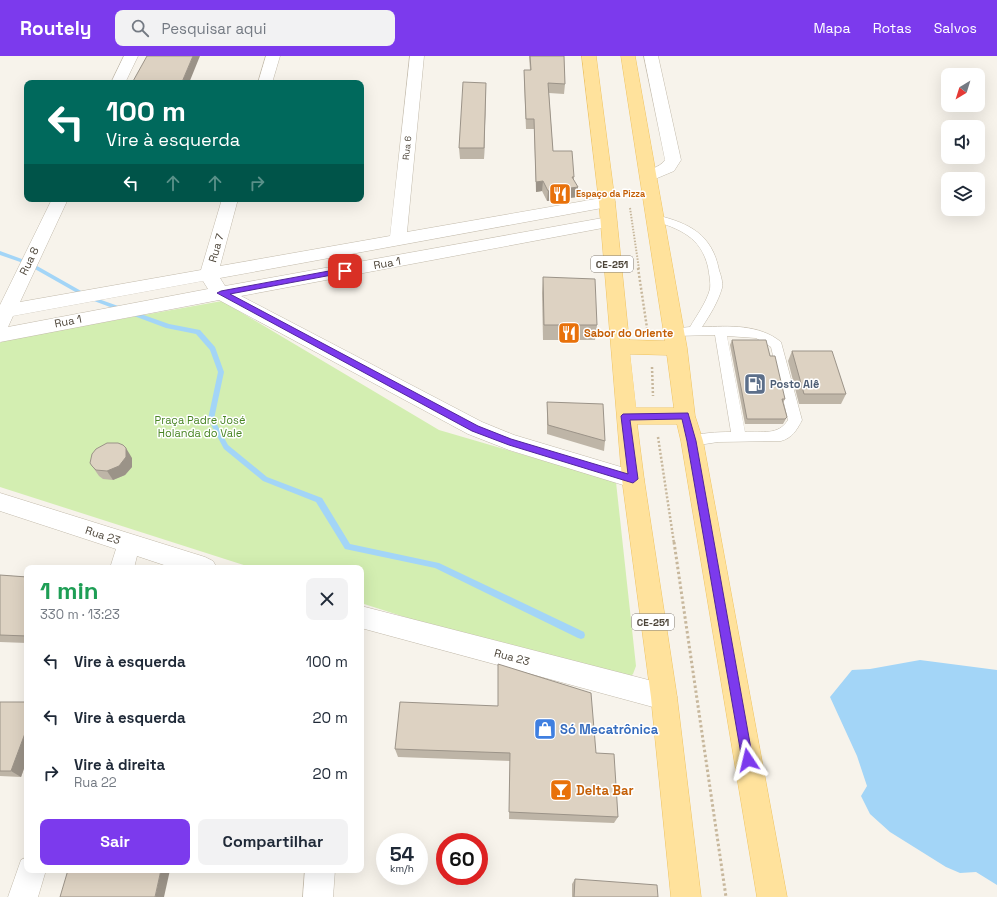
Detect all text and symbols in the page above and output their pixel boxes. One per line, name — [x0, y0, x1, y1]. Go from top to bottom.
search box — [115, 10, 395, 46]
text: Routely — [20, 16, 91, 41]
icon: search — [129, 17, 151, 39]
text: Pesquisar aqui — [161, 19, 266, 38]
text: Mapa — [813, 19, 851, 37]
text: Rotas — [873, 19, 912, 37]
text: Salvos — [934, 19, 977, 37]
north arrow — [941, 68, 985, 112]
map controls — [941, 68, 985, 216]
text: 100 m — [106, 93, 186, 129]
icon: left — [40, 96, 92, 148]
button: sound — [941, 120, 985, 164]
text: Vire à esquerda — [106, 128, 240, 151]
street label: Rua 6 — [400, 135, 414, 161]
icon: left — [120, 172, 142, 194]
icon: ahead — [162, 172, 184, 194]
icon: ahead — [204, 172, 226, 194]
icon: right — [246, 172, 268, 194]
button: layers — [941, 172, 985, 216]
restaurant icon: Espaço da Pizza — [547, 181, 573, 207]
place label: Espaço da Pizza — [576, 188, 645, 200]
street label: Rua 7 — [205, 232, 227, 264]
street label: Rua 8 — [16, 244, 42, 277]
pin — [328, 254, 362, 288]
street label: Rua 1 — [372, 254, 402, 272]
road number: CE-251 — [591, 256, 633, 272]
icon: arrive — [334, 260, 356, 282]
street label: Rua 1 — [53, 312, 83, 330]
restaurant icon: Sabor do Oriente — [556, 320, 582, 346]
place label: Sabor do Oriente — [584, 326, 673, 340]
fuel station icon: Posto Alê — [742, 371, 768, 397]
place label: Posto Alê — [770, 377, 819, 391]
park label: Praça Padre José Holanda do Vale — [155, 413, 245, 440]
street label: Rua 23 — [84, 523, 123, 547]
text: 1 min — [40, 575, 99, 606]
button: close — [306, 578, 348, 620]
text: 330 m · 13:23 — [40, 606, 120, 623]
road number: CE-251 — [632, 614, 674, 630]
street label: Rua 23 — [493, 646, 532, 669]
icon: left — [40, 650, 62, 672]
text: Vire à esquerda — [74, 652, 186, 671]
text: 100 m — [306, 652, 348, 671]
icon: left — [40, 706, 62, 728]
text: Vire à esquerda — [74, 708, 186, 727]
text: 20 m — [313, 708, 348, 727]
shop icon: Só Mecatrônica — [532, 716, 558, 742]
place label: Só Mecatrônica — [560, 721, 659, 738]
position arrow — [727, 739, 769, 781]
text: Vire à direita — [74, 755, 165, 774]
icon: right — [40, 762, 62, 784]
text: 20 m — [313, 764, 348, 783]
text: Rua 22 — [74, 774, 117, 791]
bar icon: Delta Bar — [548, 777, 574, 803]
place label: Delta Bar — [576, 782, 634, 799]
button: Sair — [40, 819, 190, 865]
button: Compartilhar — [198, 819, 348, 865]
speed limit sign: 60 — [436, 833, 488, 885]
text: 54 — [390, 841, 414, 867]
text: km/h — [390, 862, 414, 875]

